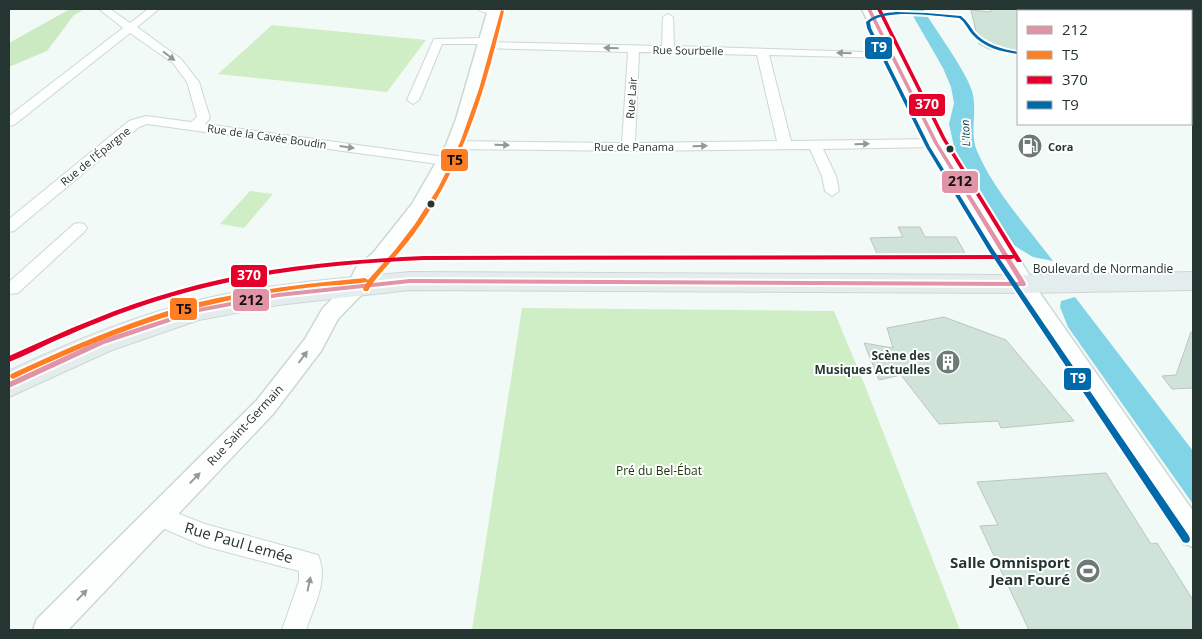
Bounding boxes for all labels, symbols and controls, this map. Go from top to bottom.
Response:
legend [1017,10,1192,125]
text: 212 [1062,19,1088,39]
line badge: T9 [864,36,893,60]
text: T9 [871,37,887,56]
street label: Rue Sourbelle [652,42,724,58]
one-way arrow [603,44,619,52]
text: T5 [1062,44,1079,64]
one-way arrow [835,49,851,57]
one-way arrow [162,50,175,61]
text: 370 [1062,69,1088,89]
street label: Rue Lair [622,76,640,119]
line badge: 370 [908,93,946,117]
text: 370 [915,94,939,113]
text: T9 [1062,94,1079,114]
water label: L'Iton [957,119,973,147]
street label: Rue de la Cavée Boudin [206,120,328,152]
street label: Rue de l'Épargne [57,123,133,189]
fuel station icon: Cora [1017,133,1043,159]
street label: Rue de Panama [594,139,674,154]
place label: Cora [1048,139,1073,154]
one-way arrow [855,140,871,148]
one-way arrow [495,141,511,149]
one-way arrow [692,142,708,150]
one-way arrow [340,144,356,152]
unlabelled marker [945,144,955,154]
line badge: T5 [440,148,469,172]
text: T5 [447,150,463,169]
line badge: 212 [941,170,979,194]
text: 212 [948,171,972,190]
unlabelled marker [426,199,436,209]
street label: Boulevard de Normandie [1033,260,1174,277]
line badge: 370 [230,264,268,288]
text: 370 [237,265,261,284]
line badge: 212 [232,288,270,312]
text: 212 [239,290,263,309]
line badge: T5 [169,297,198,321]
text: T5 [176,299,192,318]
place label: Scène des Musiques Actuelles [815,347,930,378]
building icon: Scène des Musiques Actuelles [935,349,961,375]
one-way arrow [298,351,309,364]
line badge: T9 [1063,367,1092,391]
text: T9 [1070,368,1086,387]
street label: Rue Saint-Germain [203,381,287,469]
park label: Pré du Bel-Ébat [616,462,702,479]
one-way arrow [189,473,201,485]
street label: Rue Paul Lemée [182,517,296,567]
place label: Salle Omnisport Jean Fouré [950,552,1070,589]
sports icon: Salle Omnisport Jean Fouré [1075,558,1101,584]
one-way arrow [305,577,313,592]
one-way arrow [76,589,88,601]

